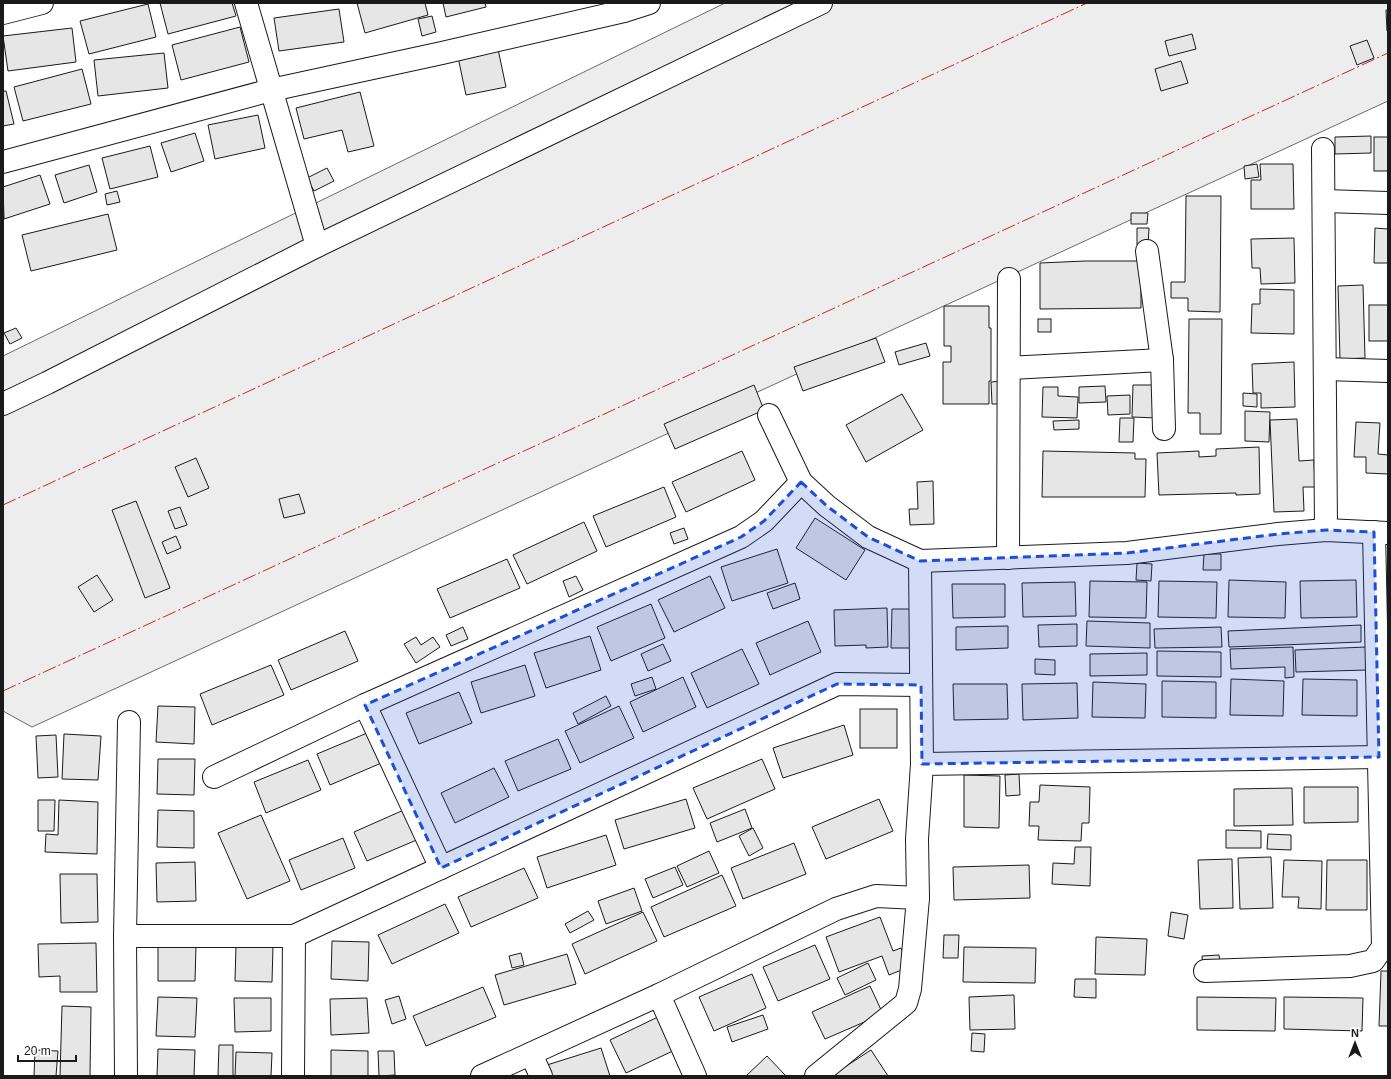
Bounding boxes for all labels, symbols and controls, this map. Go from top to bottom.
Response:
north arrow [1335,1023,1375,1063]
text: N [1351,1027,1359,1039]
scale bar [18,1037,76,1063]
text: 20 m [24,1044,51,1058]

